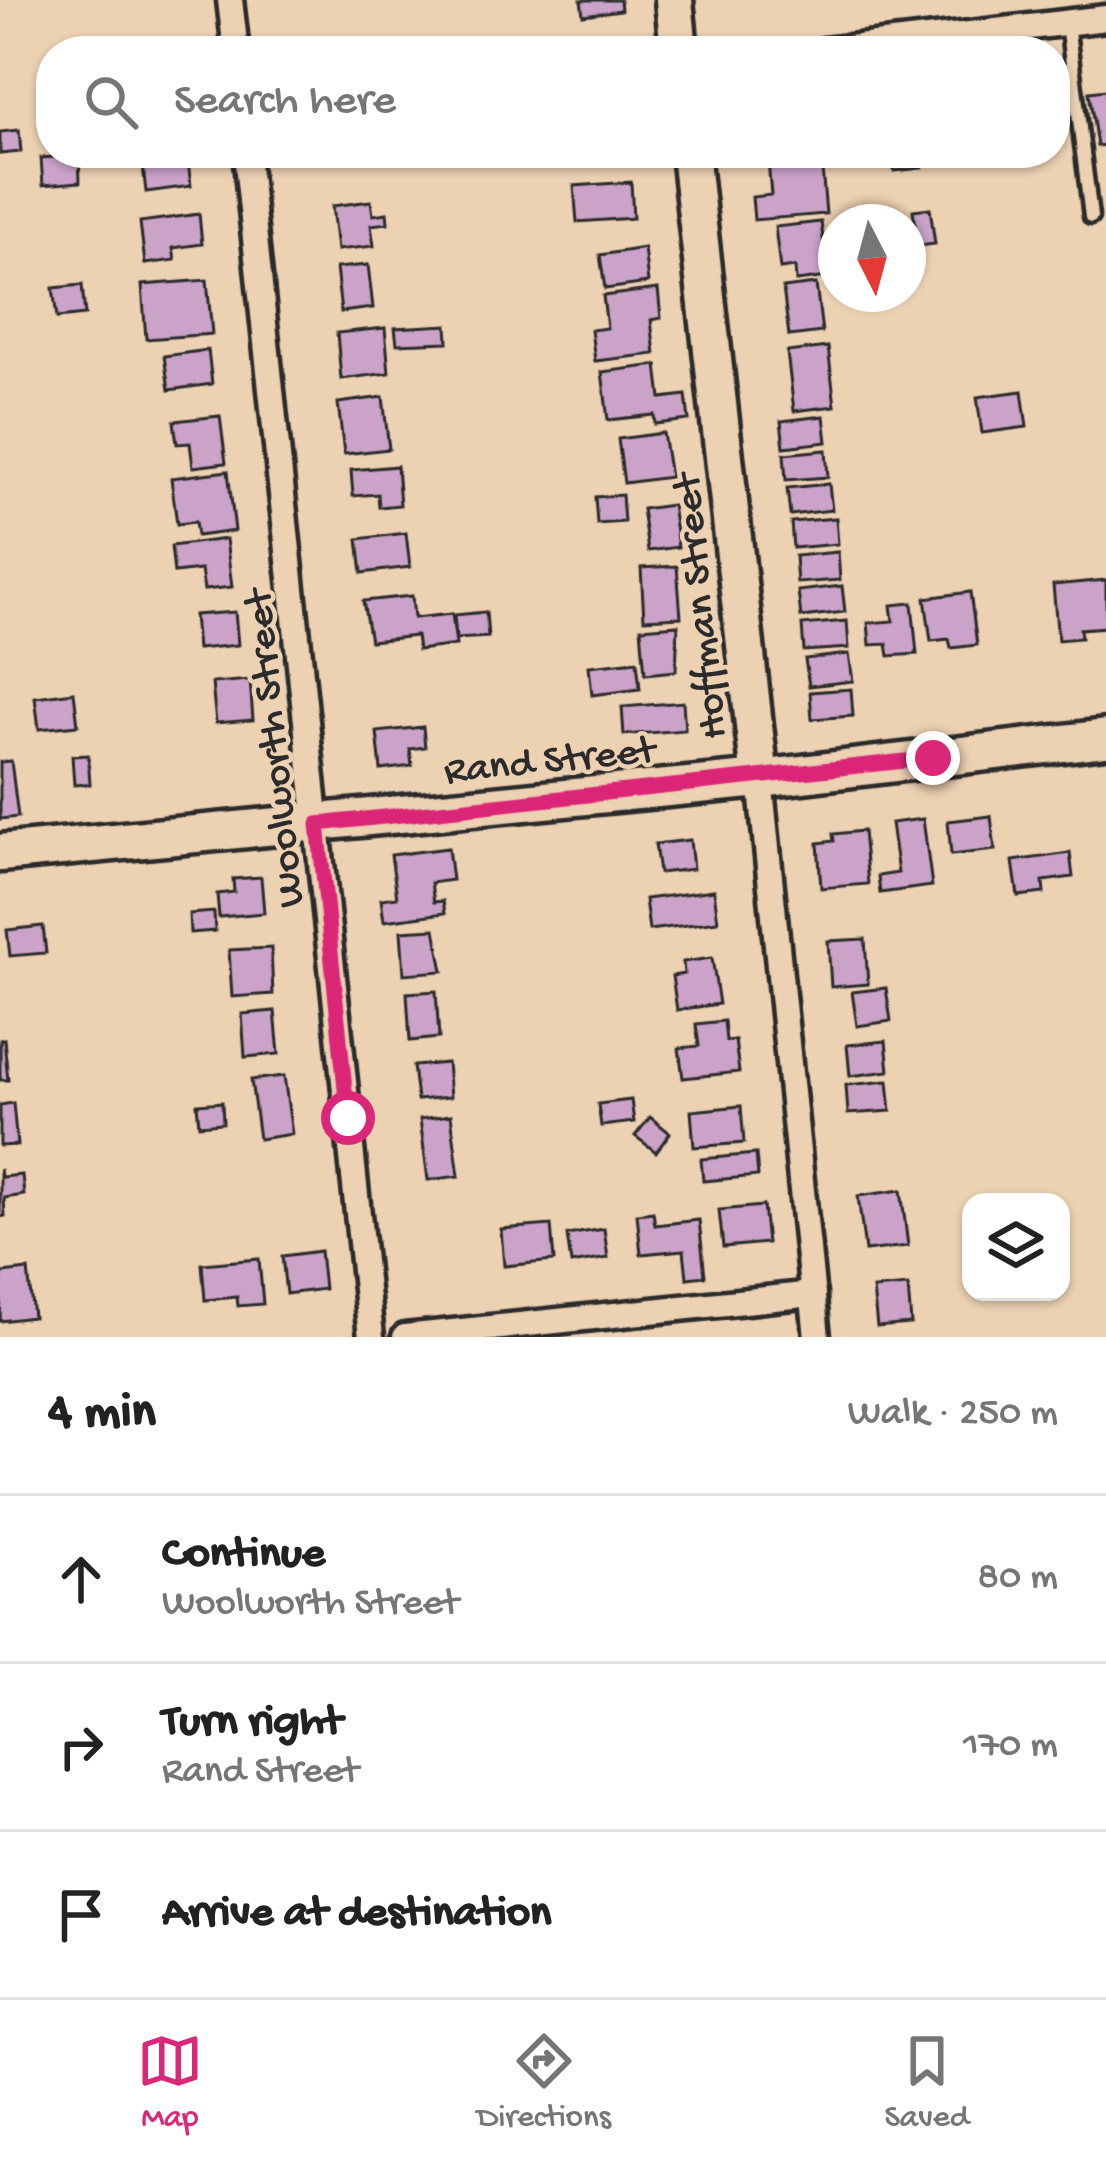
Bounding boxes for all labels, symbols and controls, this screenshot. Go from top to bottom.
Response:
search box [36,36,1070,168]
icon: search [78,69,144,135]
text: Search here [174,76,396,129]
north arrow [818,204,926,312]
street label: Hoffman Street [665,467,742,741]
street label: Woolworth Street [236,583,319,910]
street label: Rand Street [442,728,662,799]
route end [906,731,960,785]
route start [321,1091,375,1145]
map controls [962,1193,1070,1301]
button: layers [962,1193,1070,1301]
text: 4 min [48,1385,156,1445]
text: Walk · 250 m [848,1392,1058,1438]
text: Continue [162,1529,325,1582]
icon: ahead [48,1546,114,1612]
text: 80 m [978,1556,1058,1602]
text: Woolworth Street [162,1582,459,1628]
text: Turn right [162,1697,342,1750]
icon: right [48,1714,114,1780]
text: 170 m [963,1724,1058,1770]
text: Rand Street [162,1750,359,1796]
icon: arrive [48,1882,114,1948]
text: Arrive at destination [162,1888,551,1941]
tab: Map [137,2028,203,2138]
tab: Directions [477,2028,611,2138]
tab: Saved [885,2028,969,2138]

